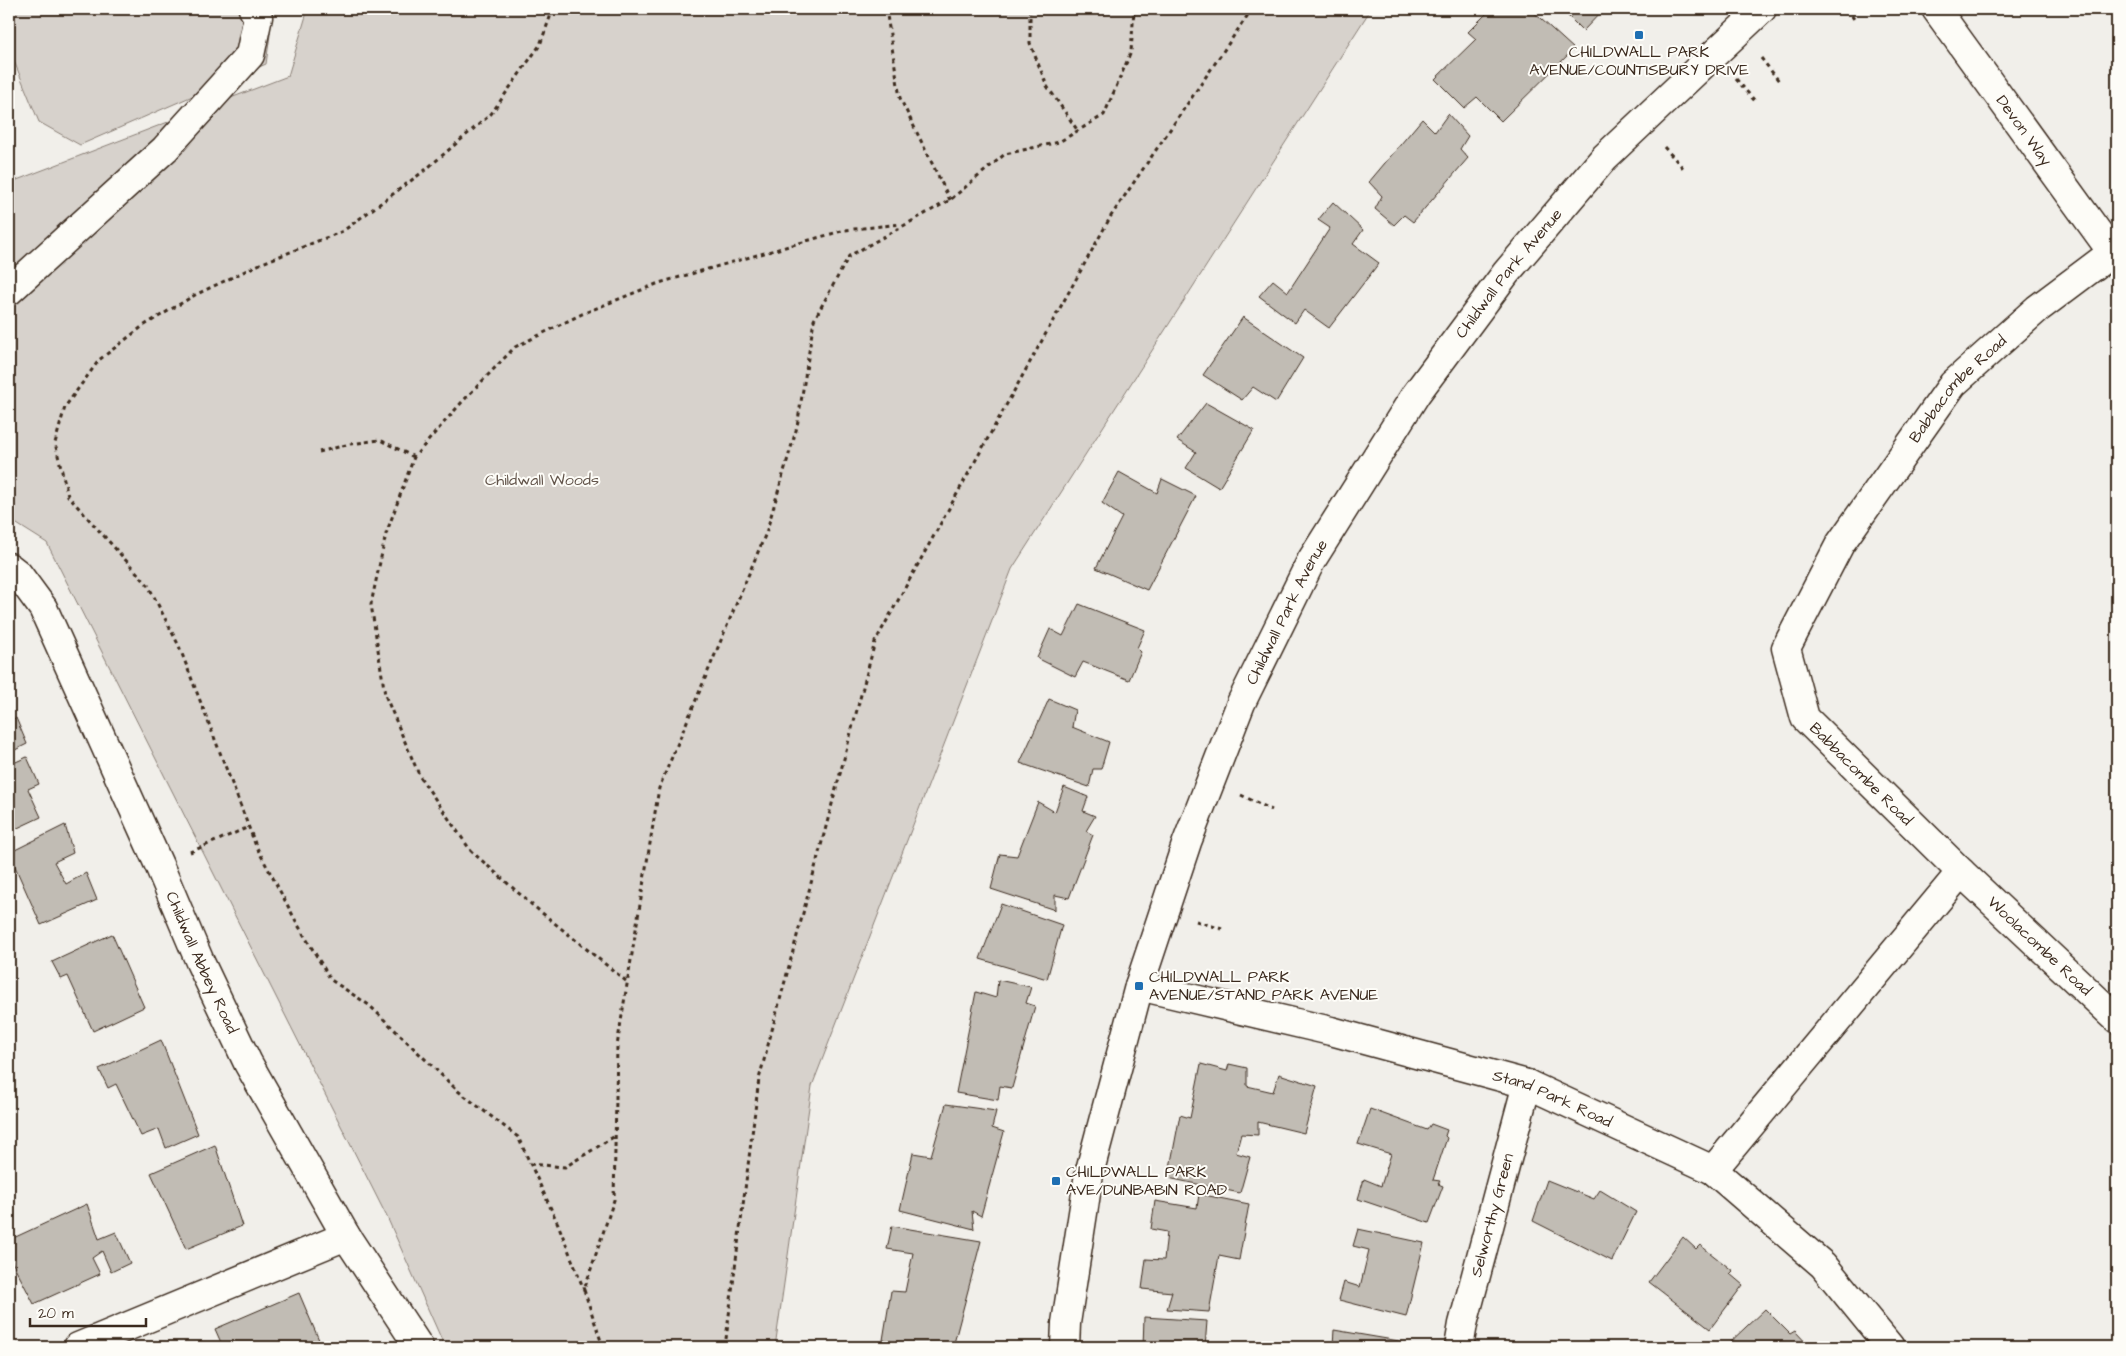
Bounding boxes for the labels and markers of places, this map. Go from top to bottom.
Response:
marker: CHILDWALL PARK AVENUE/COUNTISBURY DRIVE [1633,29,1645,41]
place label: CHILDWALL PARK AVENUE/COUNTISBURY DRIVE [1529,41,1749,81]
place label: CHILDWALL PARK AVENUE/STAND PARK AVENUE [1149,966,1379,1006]
marker: CHILDWALL PARK AVENUE/STAND PARK AVENUE [1133,980,1145,992]
place label: CHILDWALL PARK AVE/DUNBABIN ROAD [1066,1161,1227,1201]
marker: CHILDWALL PARK AVE/DUNBABIN ROAD [1050,1175,1062,1187]

